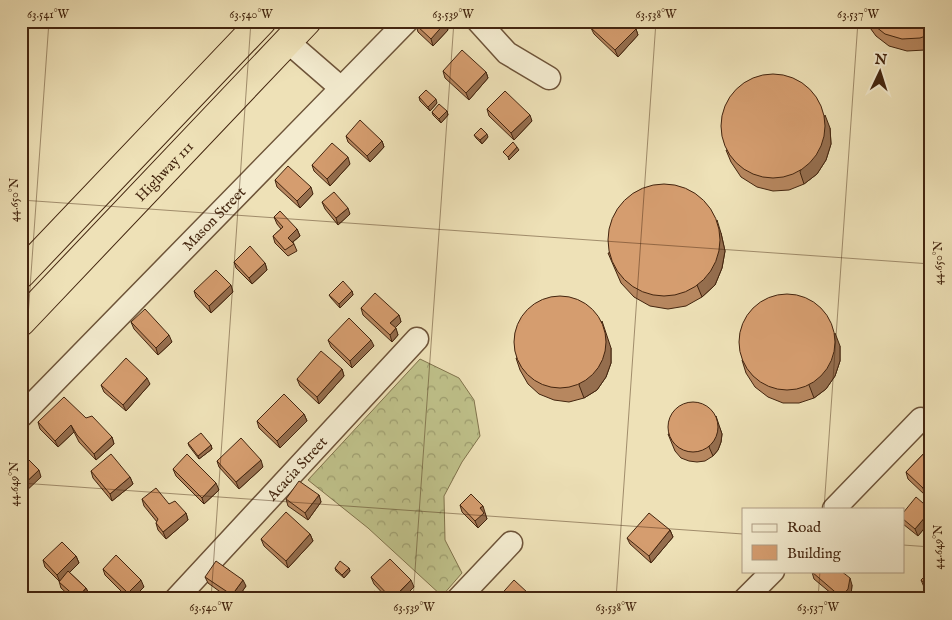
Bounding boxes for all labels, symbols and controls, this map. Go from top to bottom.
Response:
text: 63.541°W [27,7,70,22]
text: 63.540°W [229,7,273,22]
text: 63.539°W [432,7,474,22]
text: 63.538°W [636,7,677,22]
text: 63.537°W [837,7,879,22]
north arrow [854,48,904,98]
text: N [873,51,888,69]
street label: Highway 111 [131,137,197,205]
text: 44.650°N [7,177,22,222]
street label: Mason Street [178,182,250,255]
text: 44.650°N [931,240,946,285]
street label: Acacia Street [262,432,331,505]
text: 44.649°N [7,461,22,506]
legend [742,508,904,572]
text: Road [787,518,822,537]
text: 44.649°N [931,524,946,569]
text: Building [787,544,842,563]
text: 63.540°W [189,600,233,615]
text: 63.539°W [393,600,435,615]
text: 63.538°W [596,600,637,615]
text: 63.537°W [797,600,839,615]

